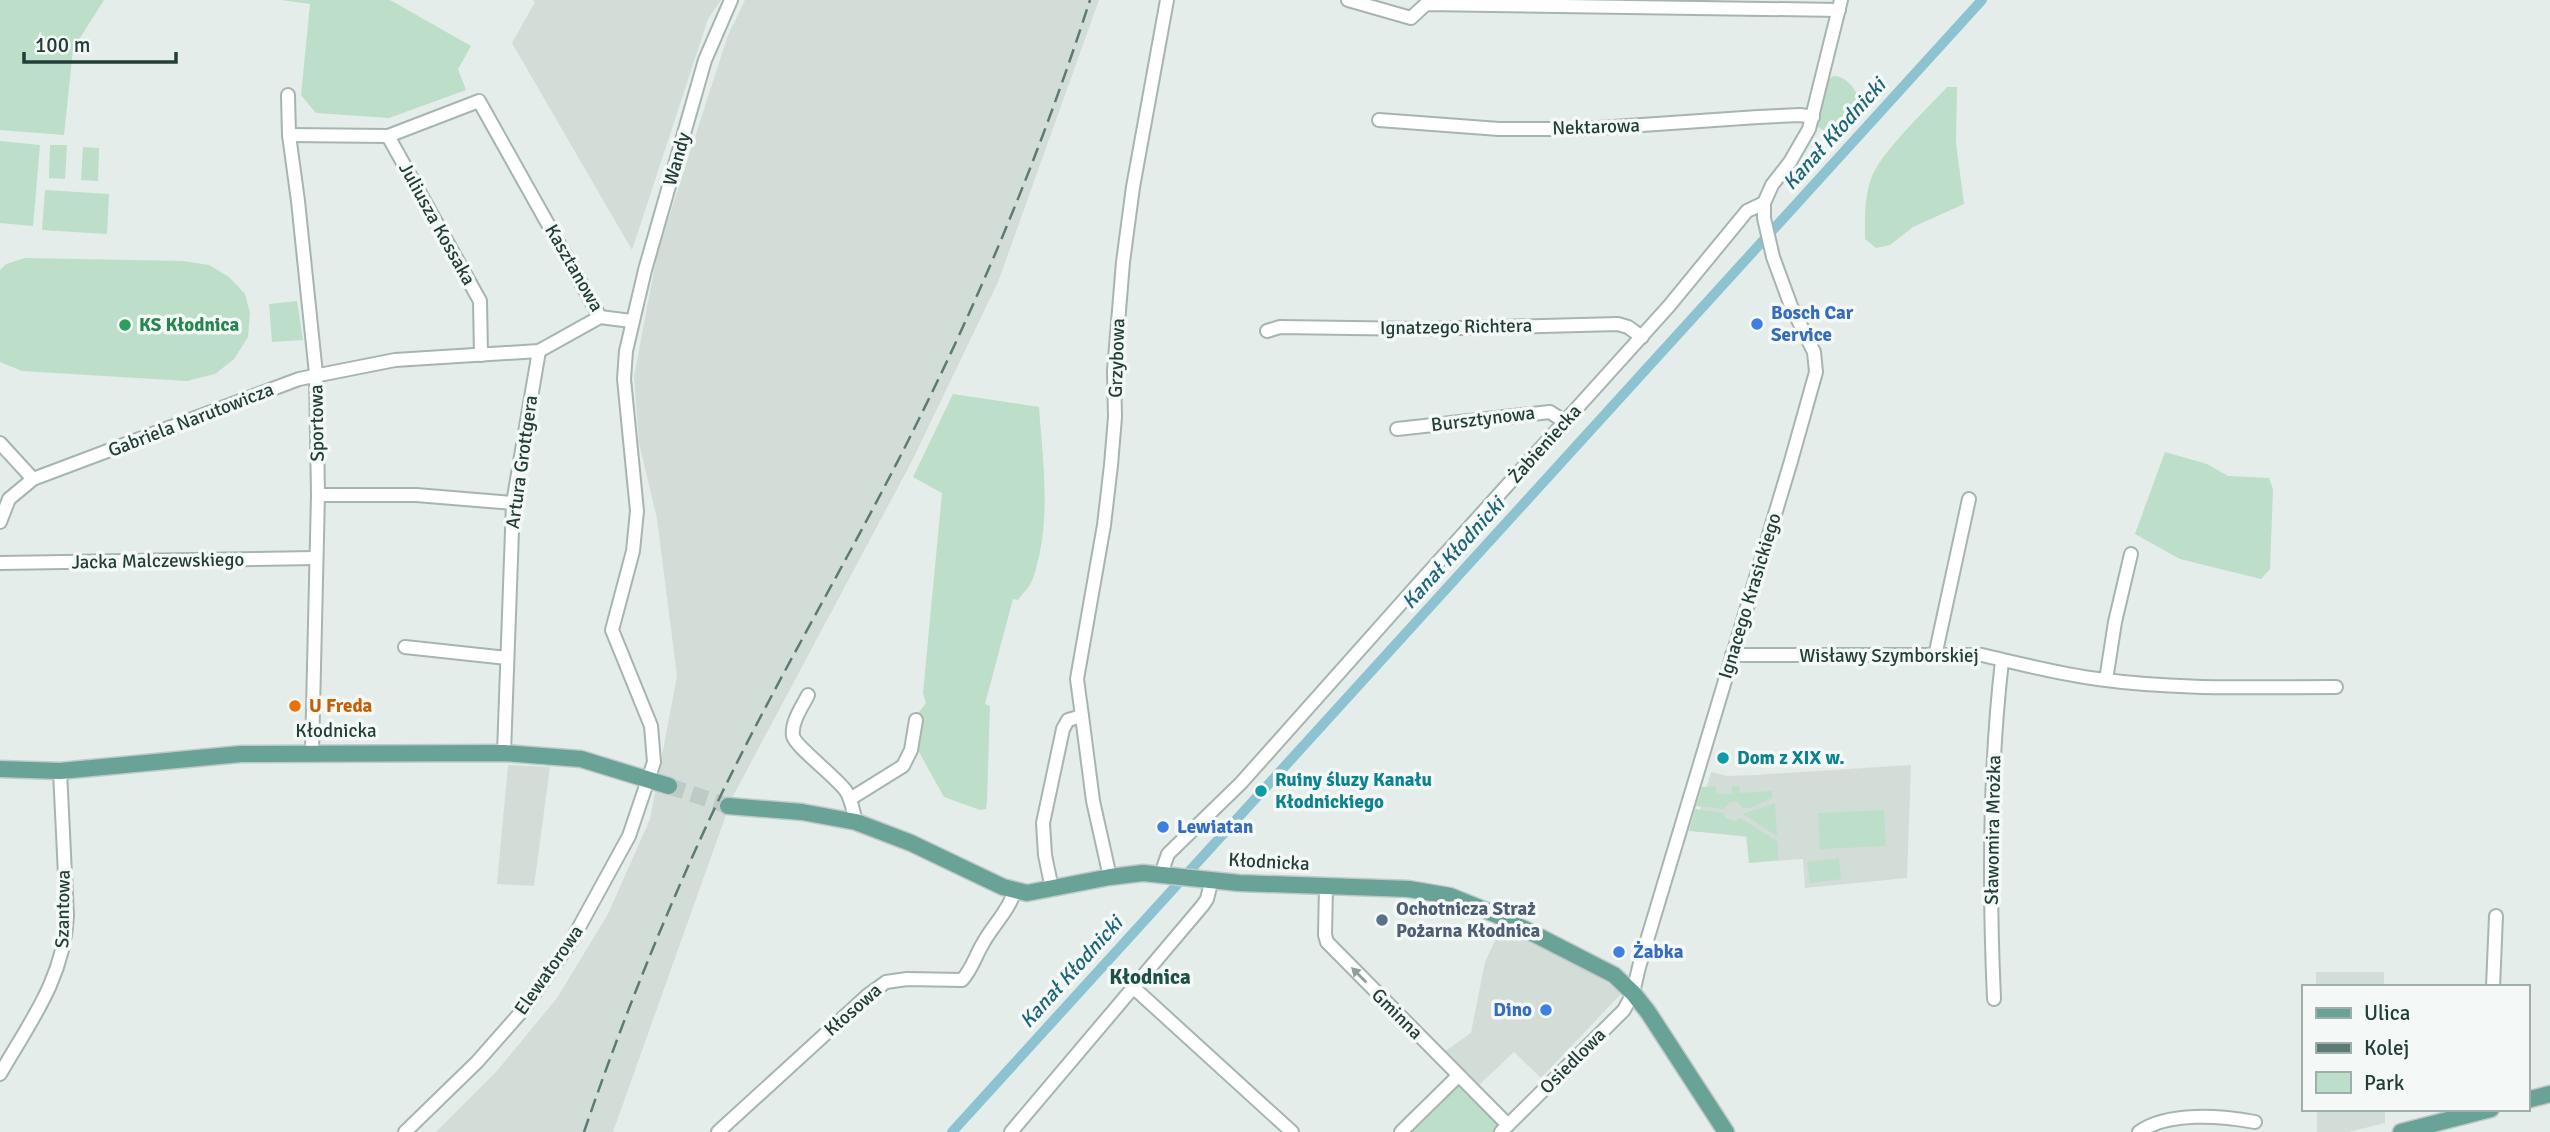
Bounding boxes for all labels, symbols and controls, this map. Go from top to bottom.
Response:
scale bar [24,21,177,65]
text: 100 m [35,32,90,58]
water label: Kanał Kłodnicki [1777,71,1893,195]
street label: Nektarowa [1552,113,1640,141]
street label: Wandy [658,129,696,188]
street label: Juliusza Kossaka [393,158,481,290]
street label: Kasztanowa [539,220,609,316]
place label: Bosch Car Service [1771,301,1854,347]
place label: KS Kłodnica [139,313,240,337]
street label: Ignatzego Richtera [1380,314,1532,340]
marker: Bosch Car Service [1749,316,1765,332]
marker: KS Kłodnica [117,317,133,333]
street label: Grzybowa [1104,318,1130,398]
street label: Gabriela Narutowicza [105,377,277,463]
street label: Sportowa [304,384,330,462]
street label: Artura Grottgera [501,394,543,530]
street label: Żabieniecka [1503,400,1587,488]
street label: Bursztynowa [1430,401,1536,437]
water label: Kanał Kłodnicki [1396,490,1512,614]
street label: Ignacego Krasickiego [1713,510,1787,682]
street label: Jacka Malczewskiego [71,547,245,575]
street label: Wisławy Szymborskiej [1799,644,1979,668]
place label: U Freda [309,694,373,718]
marker: U Freda [287,698,303,714]
street label: Kłodnicka [295,719,377,743]
place label: Dom z XIX w. [1737,746,1845,770]
marker: Dom z XIX w. [1715,750,1731,766]
street label: Sławomira Mrożka [1980,755,2006,905]
place label: Ruiny śluzy Kanału Kłodnickiego [1275,768,1432,814]
marker: Ruiny śluzy Kanału Kłodnickiego [1253,783,1269,799]
place label: Lewiatan [1177,815,1253,839]
marker: Lewiatan [1155,819,1171,835]
street label: Kłodnicka [1228,848,1310,876]
street label: Szantowa [50,870,76,948]
place label: Ochotnicza Straż Pożarna Kłodnica [1396,897,1541,943]
water label: Kanał Kłodnicki [1014,909,1130,1033]
marker: Ochotnicza Straż Pożarna Kłodnica [1374,912,1390,928]
street label: Elewatorowa [509,920,589,1020]
place label: Żabka [1633,940,1684,964]
marker: Żabka [1611,944,1627,960]
district label: Kłodnica [1109,964,1191,990]
one-way arrow [1351,967,1367,984]
street label: Kłosowa [819,978,887,1042]
street label: Gminna [1366,983,1428,1045]
legend [2302,985,2529,1111]
place label: Dino [1493,998,1532,1022]
text: Ulica [2364,1000,2410,1026]
marker: Dino [1538,1002,1554,1018]
street label: Osiedlowa [1535,1023,1611,1099]
text: Kolej [2364,1035,2409,1061]
text: Park [2364,1070,2405,1096]

